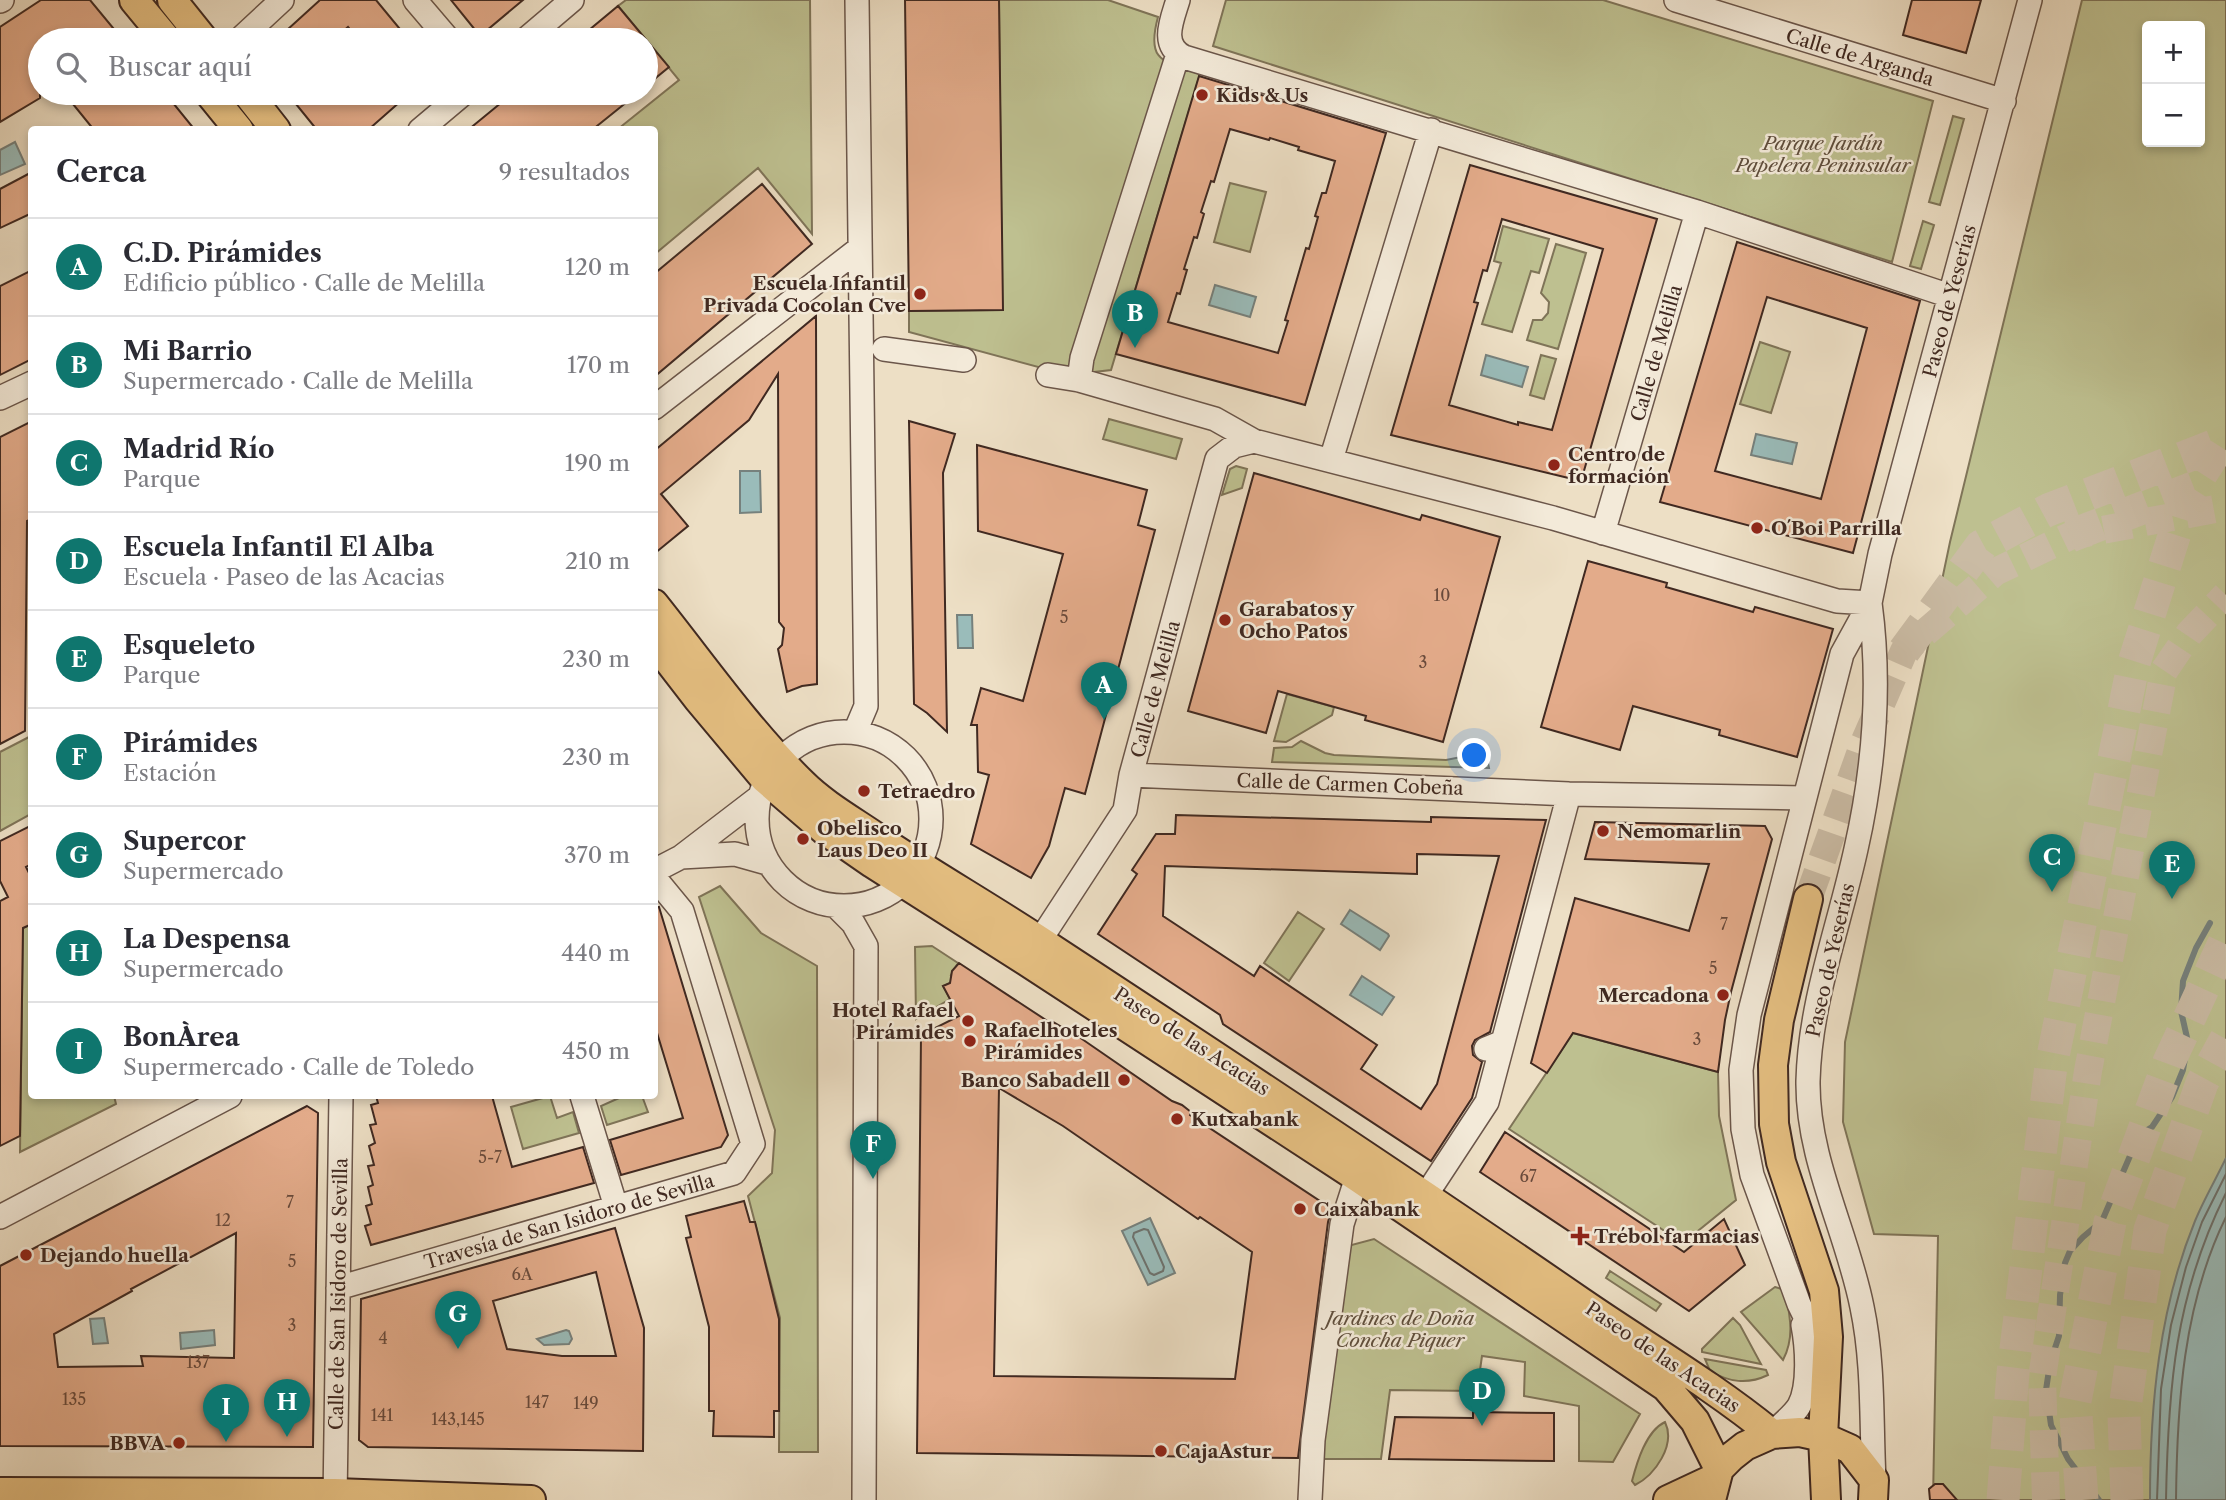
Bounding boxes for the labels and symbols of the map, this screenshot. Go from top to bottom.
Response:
street label: Calle de Arganda [1783,24,1937,91]
place label: Kids & Us [1216,84,1308,107]
marker: Kids & Us [1194,87,1210,103]
park label: Parque Jardín Papelera Peninsular [1733,132,1912,177]
street label: Paseo de Yeserías [1918,222,1981,380]
place label: Escuela Infantil Privada Cocolan Cve [703,272,906,317]
street label: Calle de Melilla [1626,282,1687,424]
marker: Escuela Infantil Privada Cocolan Cve [912,286,928,302]
pin: B [1112,290,1158,348]
place label: Centro de formación [1568,443,1669,488]
marker: Centro de formación [1546,457,1562,473]
place label: O´Boi Parrilla [1771,517,1903,540]
marker: O´Boi Parrilla [1749,520,1765,536]
house number: 10 [1434,585,1450,605]
place label: Garabatos y Ocho Patos [1239,598,1355,643]
house number: 5 [1060,607,1068,627]
marker: Garabatos y Ocho Patos [1217,612,1233,628]
street label: Calle de Melilla [1126,618,1185,760]
house number: 3 [1419,652,1427,672]
pin: A [1081,662,1127,720]
your location [1457,738,1491,772]
street label: Calle de Carmen Cobeña [1236,769,1464,800]
place label: Tetraedro [878,780,975,803]
marker: Tetraedro [856,783,872,799]
place label: Obelisco Laus Deo II [817,817,928,862]
place label: Nemomarlin [1617,820,1741,843]
marker: Nemomarlin [1595,823,1611,839]
marker: Obelisco Laus Deo II [795,831,811,847]
pin: C [2029,834,2075,892]
pin: E [2149,841,2195,899]
street label: Paseo de Yeserías [1802,881,1859,1039]
house number: 7 [1720,914,1728,934]
house number: 5 [1709,958,1717,978]
street label: Paseo de las Acacias [1109,982,1274,1100]
place label: Mercadona [1599,984,1710,1007]
marker: Mercadona [1715,987,1731,1003]
place label: Hotel Rafael Pirámides [832,999,954,1044]
marker: Hotel Rafael Pirámides [960,1013,976,1029]
place label: Rafaelhoteles Pirámides [984,1019,1118,1064]
house number: 3 [1693,1029,1701,1049]
marker: Rafaelhoteles Pirámides [962,1033,978,1049]
place label: Banco Sabadell [961,1069,1110,1092]
marker: Banco Sabadell [1116,1072,1132,1088]
place label: Kutxabank [1191,1108,1299,1131]
marker: Kutxabank [1169,1111,1185,1127]
pin: F [850,1121,896,1179]
house number: 5-7 [478,1147,502,1167]
street label: Calle de San Isidoro de Sevilla [325,1158,352,1430]
house number: 67 [1519,1166,1537,1186]
street label: Travesía de San Isidoro de Sevilla [422,1169,717,1274]
house number: 7 [286,1192,294,1212]
place label: Caixabank [1314,1198,1420,1221]
marker: Caixabank [1292,1201,1308,1217]
house number: 12 [215,1210,231,1230]
place label: Trébol farmacias [1594,1225,1759,1248]
marker: Trébol farmacias [1572,1228,1588,1244]
place label: Dejando huella [40,1244,190,1267]
marker: Dejando huella [18,1247,34,1263]
house number: 5 [288,1251,296,1271]
house number: 6A [511,1264,534,1284]
pin: G [435,1291,481,1349]
street label: Paseo de las Acacias [1581,1297,1744,1418]
park label: Jardines de Doña Concha Piquer [1321,1307,1475,1352]
house number: 3 [288,1315,296,1335]
house number: 4 [378,1328,388,1348]
house number: 137 [186,1352,210,1372]
pin: D [1459,1368,1505,1426]
pin: H [264,1379,310,1437]
pin: I [203,1384,249,1442]
house number: 135 [62,1389,86,1409]
house number: 147 [525,1392,549,1412]
house number: 149 [573,1393,599,1413]
house number: 141 [371,1405,394,1425]
house number: 143,145 [431,1409,485,1429]
place label: BBVA [109,1432,166,1455]
marker: BBVA [171,1435,187,1451]
place label: CajaAstur [1175,1440,1272,1463]
marker: CajaAstur [1153,1443,1169,1459]

